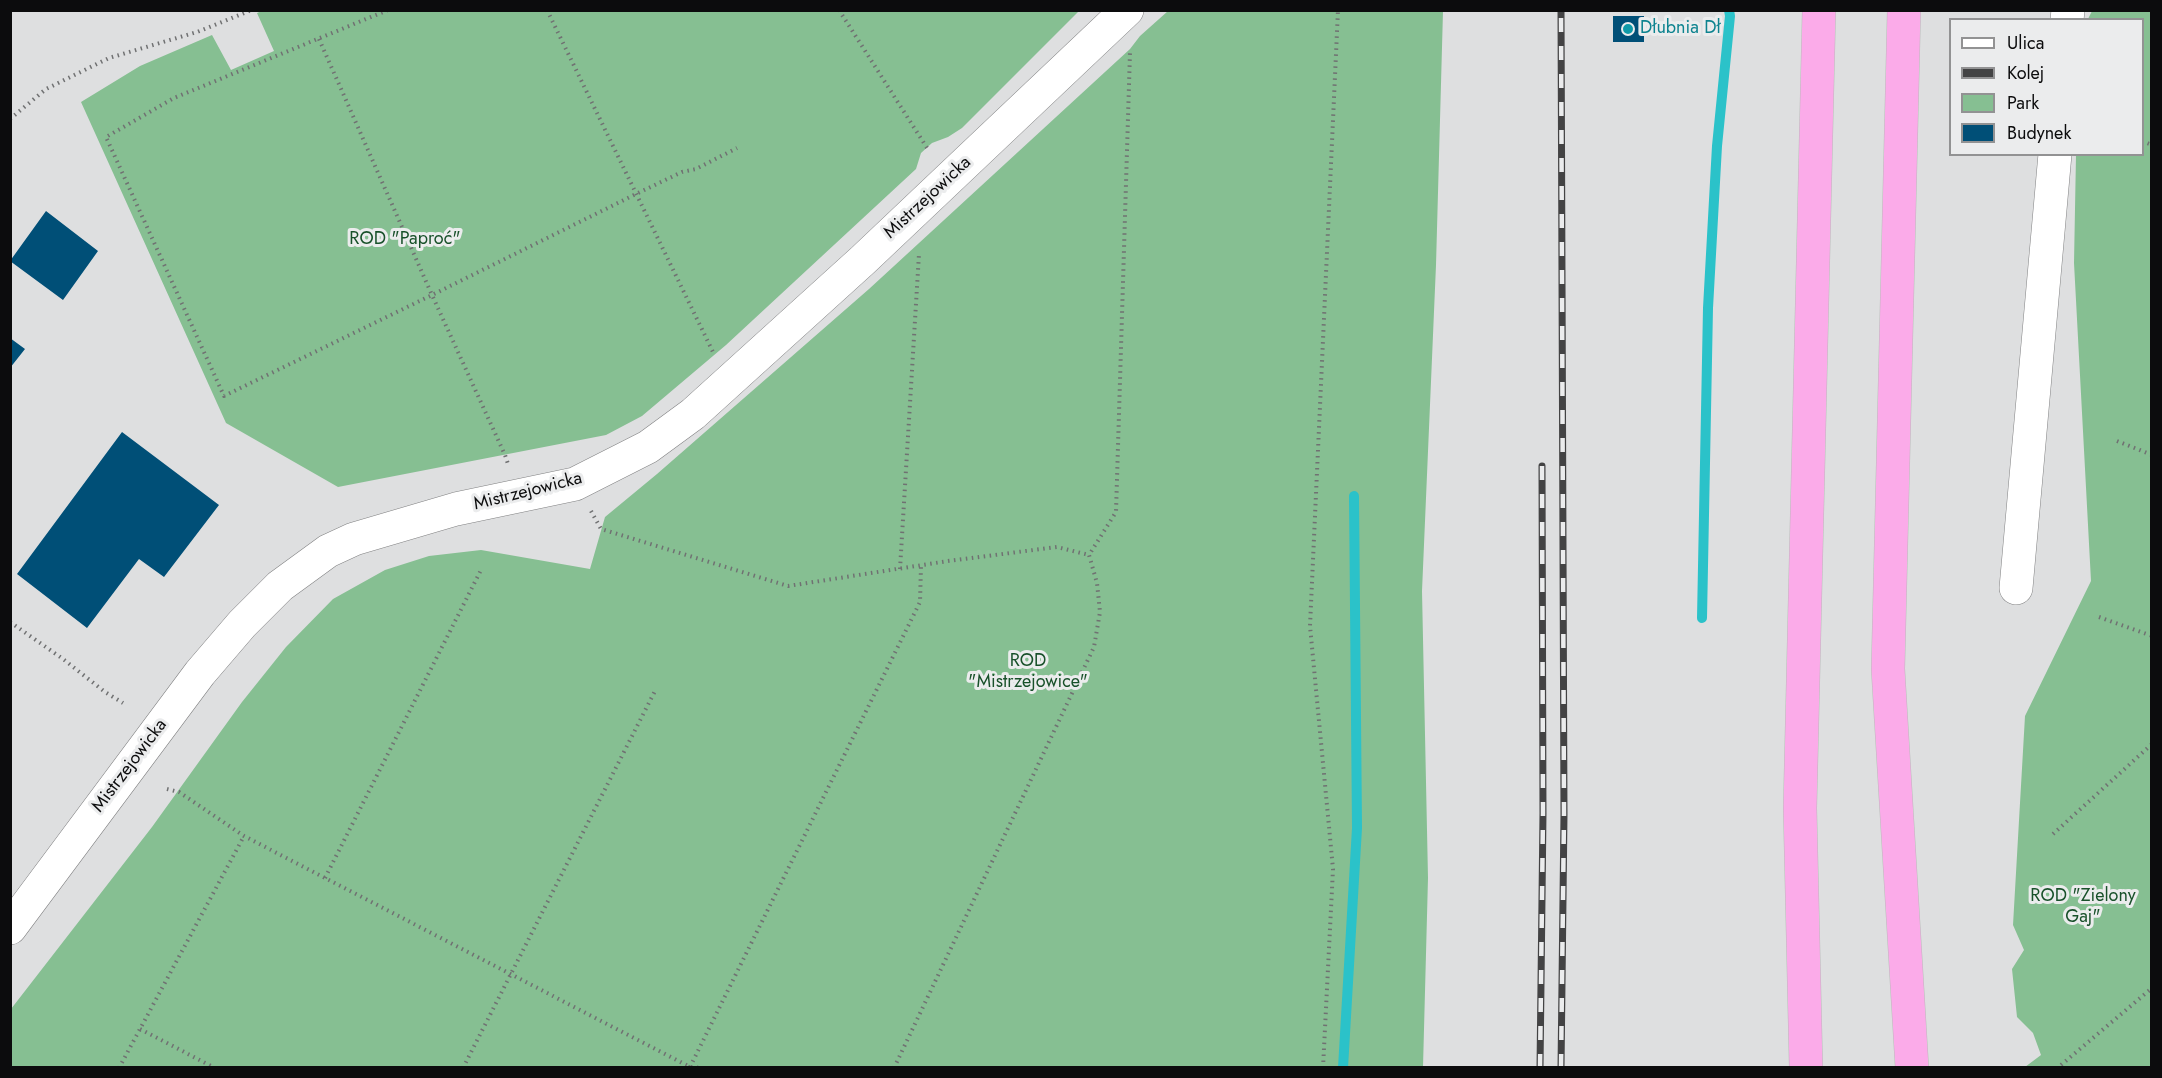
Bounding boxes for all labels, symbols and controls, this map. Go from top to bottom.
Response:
place label: Dłubnia Dł [1640,18,1721,40]
legend [1949,18,2144,156]
marker: Dłubnia Dł [1621,22,1635,36]
text: Ulica [2007,30,2044,56]
text: Kolej [2007,60,2044,86]
text: Park [2007,90,2039,116]
text: Budynek [2007,120,2071,146]
street label: Mistrzejowicka [880,152,976,244]
park label: ROD "Paproć" [349,229,461,251]
street label: Mistrzejowicka [472,468,584,516]
park label: ROD "Mistrzejowice" [968,651,1088,694]
street label: Mistrzejowicka [88,715,172,817]
park label: ROD "Zielony Gaj" [2030,886,2136,928]

